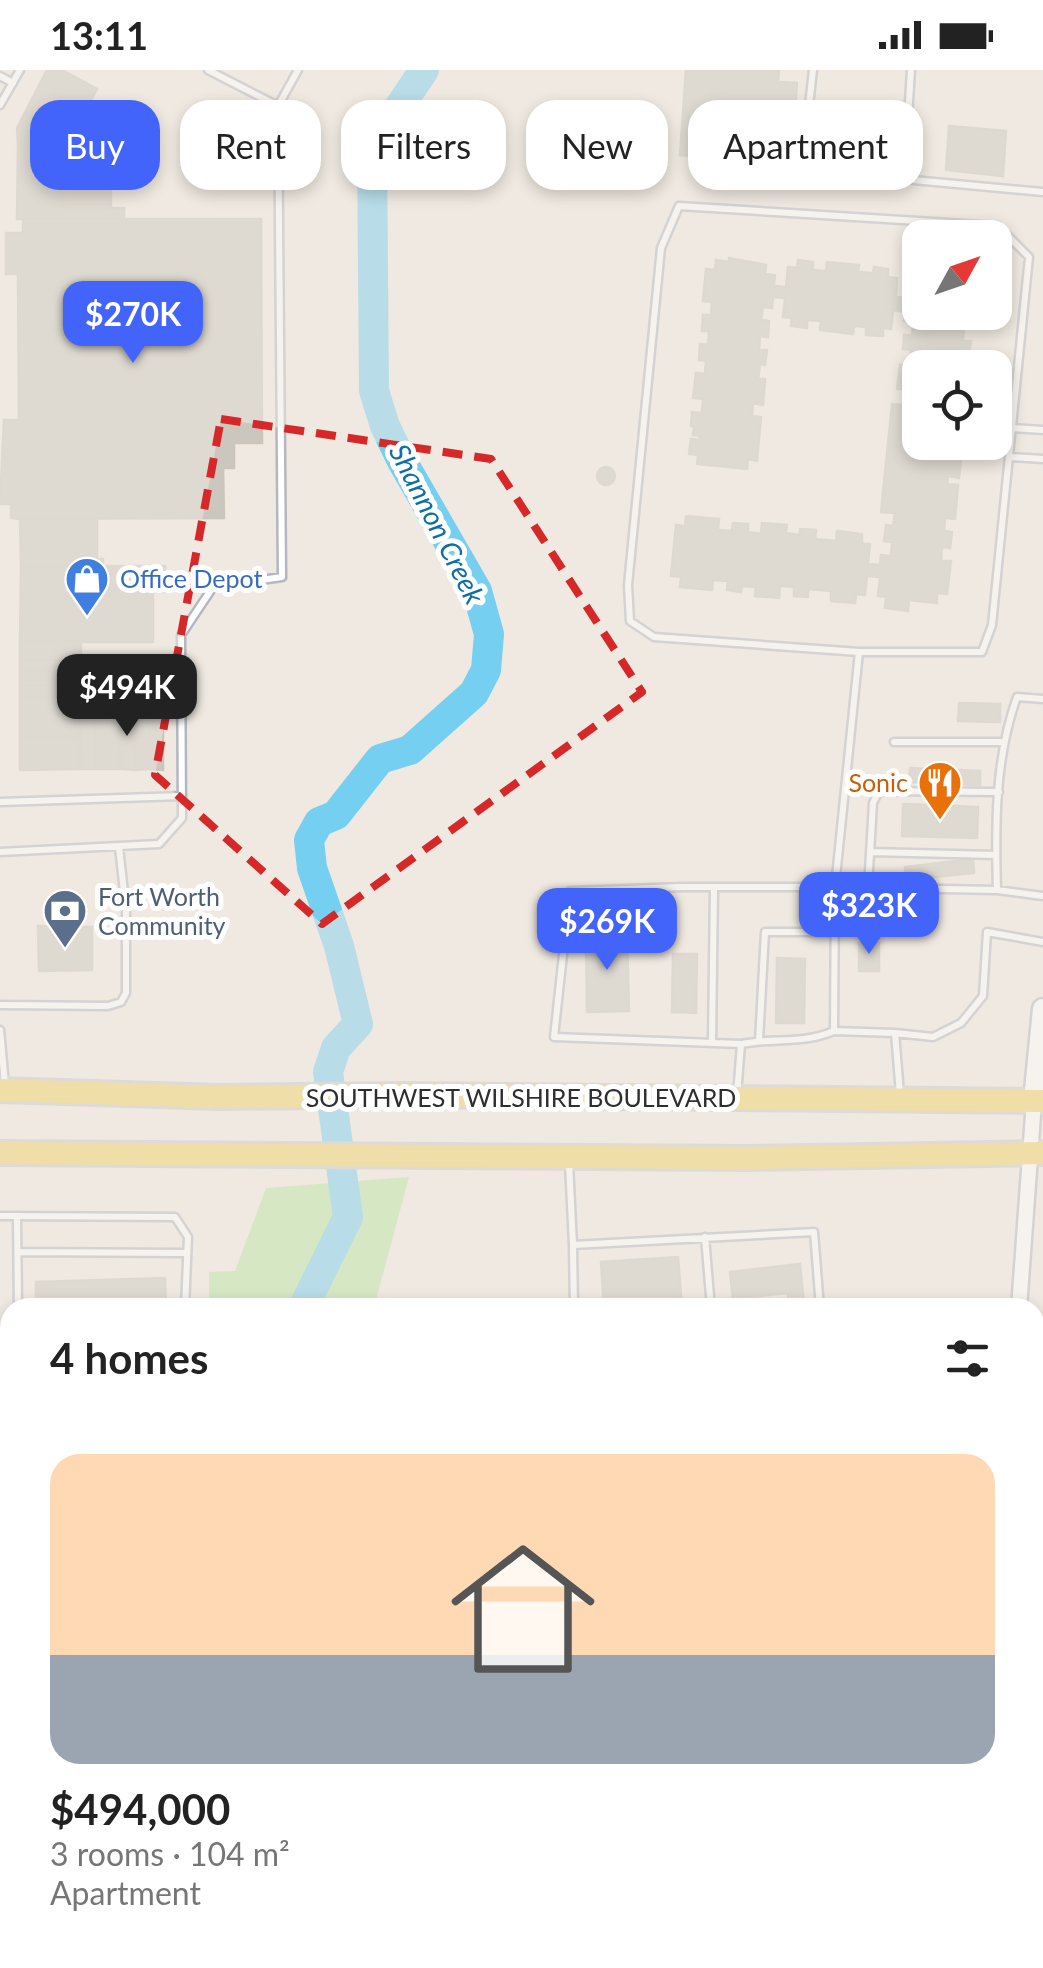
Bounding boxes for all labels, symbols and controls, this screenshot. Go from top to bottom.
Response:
text: 13:11 [50,12,148,58]
chip: Buy [30,100,160,190]
chip: Rent [180,100,321,190]
chip: Filters [341,100,506,190]
chip: New [526,100,668,190]
chip: Apartment [688,100,923,190]
north arrow [902,220,1012,330]
map controls [902,220,1012,460]
pin: $270K [63,281,203,366]
text: $270K [85,294,181,333]
button: locate [902,350,1012,460]
water label: Shannon Creek [383,438,493,610]
shop icon: Office Depot [64,556,110,617]
place label: Office Depot [120,563,262,593]
pin: $494K [57,654,197,739]
text: $494K [79,667,175,706]
restaurant icon: Sonic [917,760,963,821]
place label: Sonic [848,767,908,797]
pin: $323K [799,872,939,957]
place label: Fort Worth Community [98,881,226,940]
text: $323K [821,885,917,924]
bank icon: Fort Worth Community [42,888,88,949]
pin: $269K [537,888,677,973]
text: $269K [559,901,655,940]
street label: SOUTHWEST WILSHIRE BOULEVARD [306,1082,736,1112]
icon: filters [940,1331,995,1386]
text: 4 homes [50,1333,208,1383]
icon: home [433,1519,613,1699]
text: $494,000 [50,1784,230,1834]
text: 3 rooms · 104 m² [50,1834,290,1873]
text: Apartment [50,1873,201,1912]

